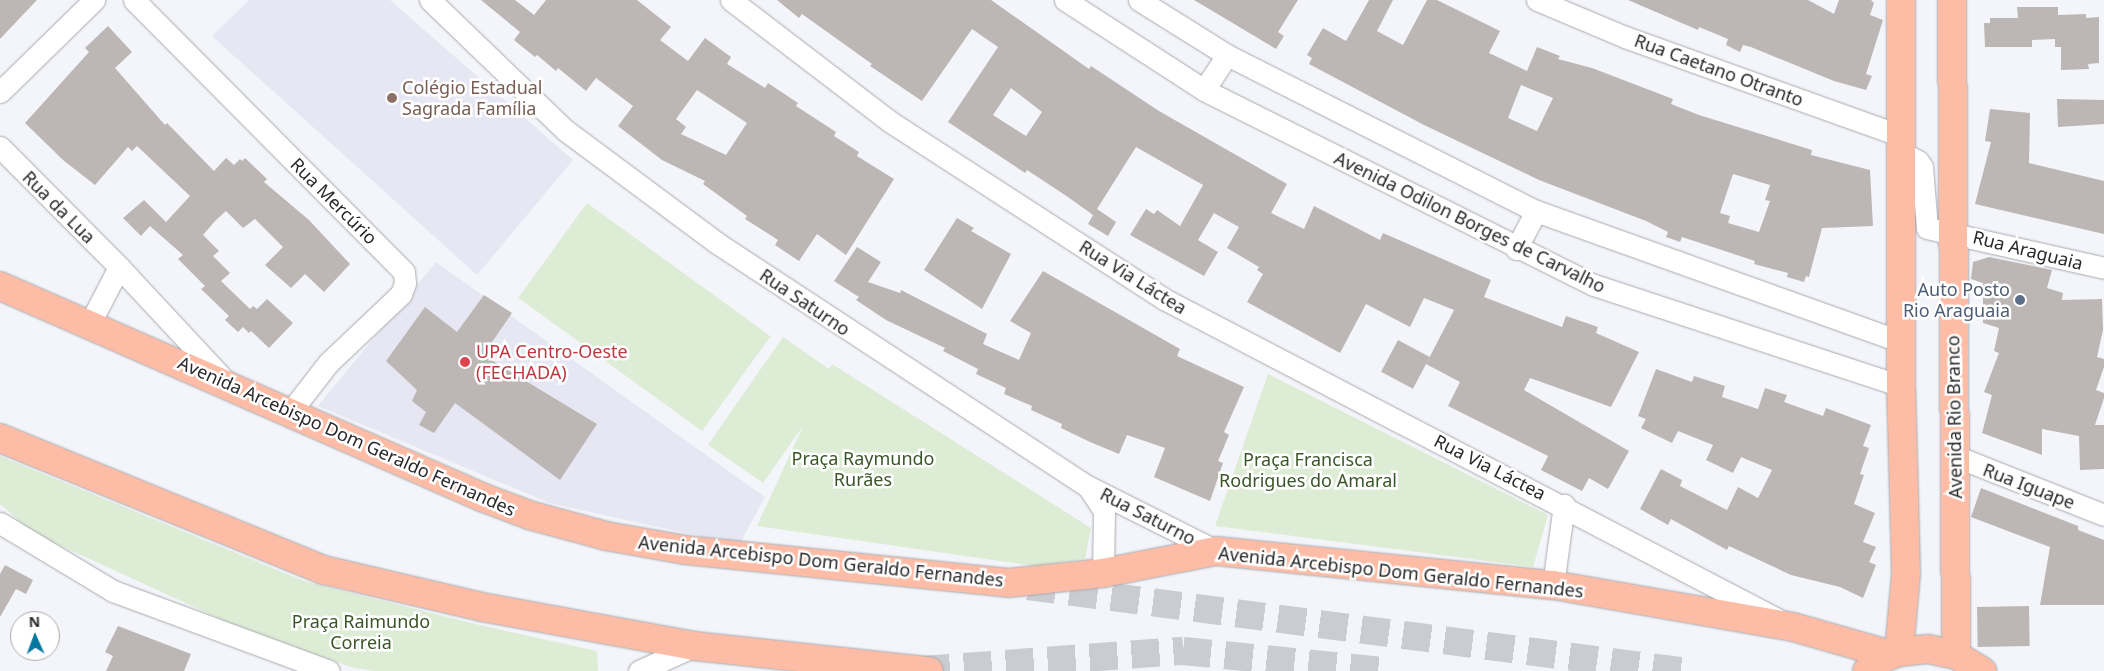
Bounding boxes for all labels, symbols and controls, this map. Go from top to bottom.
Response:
street label: Rua Caetano Otranto [1632,29,1806,111]
place label: Colégio Estadual Sagrada Família [402,77,543,120]
marker: Colégio Estadual Sagrada Família [386,92,398,104]
street label: Avenida Odilon Borges de Carvalho [1331,147,1609,297]
street label: Rua Mercúrio [286,153,382,249]
street label: Rua da Lua [18,166,100,248]
street label: Rua Araguaia [1971,226,2085,274]
street label: Rua Via Láctea [1075,235,1191,319]
street label: Rua Saturno [756,264,854,340]
place label: Auto Posto Rio Araguaia [1903,279,2010,322]
marker: Auto Posto Rio Araguaia [2014,294,2026,306]
street label: Avenida Rio Branco [1942,335,1966,499]
place label: UPA Centro-Oeste (FECHADA) [476,341,628,384]
street label: Avenida Arcebispo Dom Geraldo Fernandes [175,351,519,521]
marker: UPA Centro-Oeste (FECHADA) [458,355,472,369]
street label: Rua Via Láctea [1431,430,1549,504]
park label: Praça Raymundo Rurães [792,448,934,490]
park label: Praça Francisca Rodrigues do Amaral [1219,449,1397,492]
street label: Rua Iguape [1980,459,2078,513]
street label: Rua Saturno [1097,483,1199,549]
street label: Avenida Arcebispo Dom Geraldo Fernandes [637,531,1005,591]
street label: Avenida Arcebispo Dom Geraldo Fernandes [1217,542,1585,602]
north arrow [10,611,60,661]
park label: Praça Raimundo Correia [292,611,430,654]
text: N [28,612,41,631]

